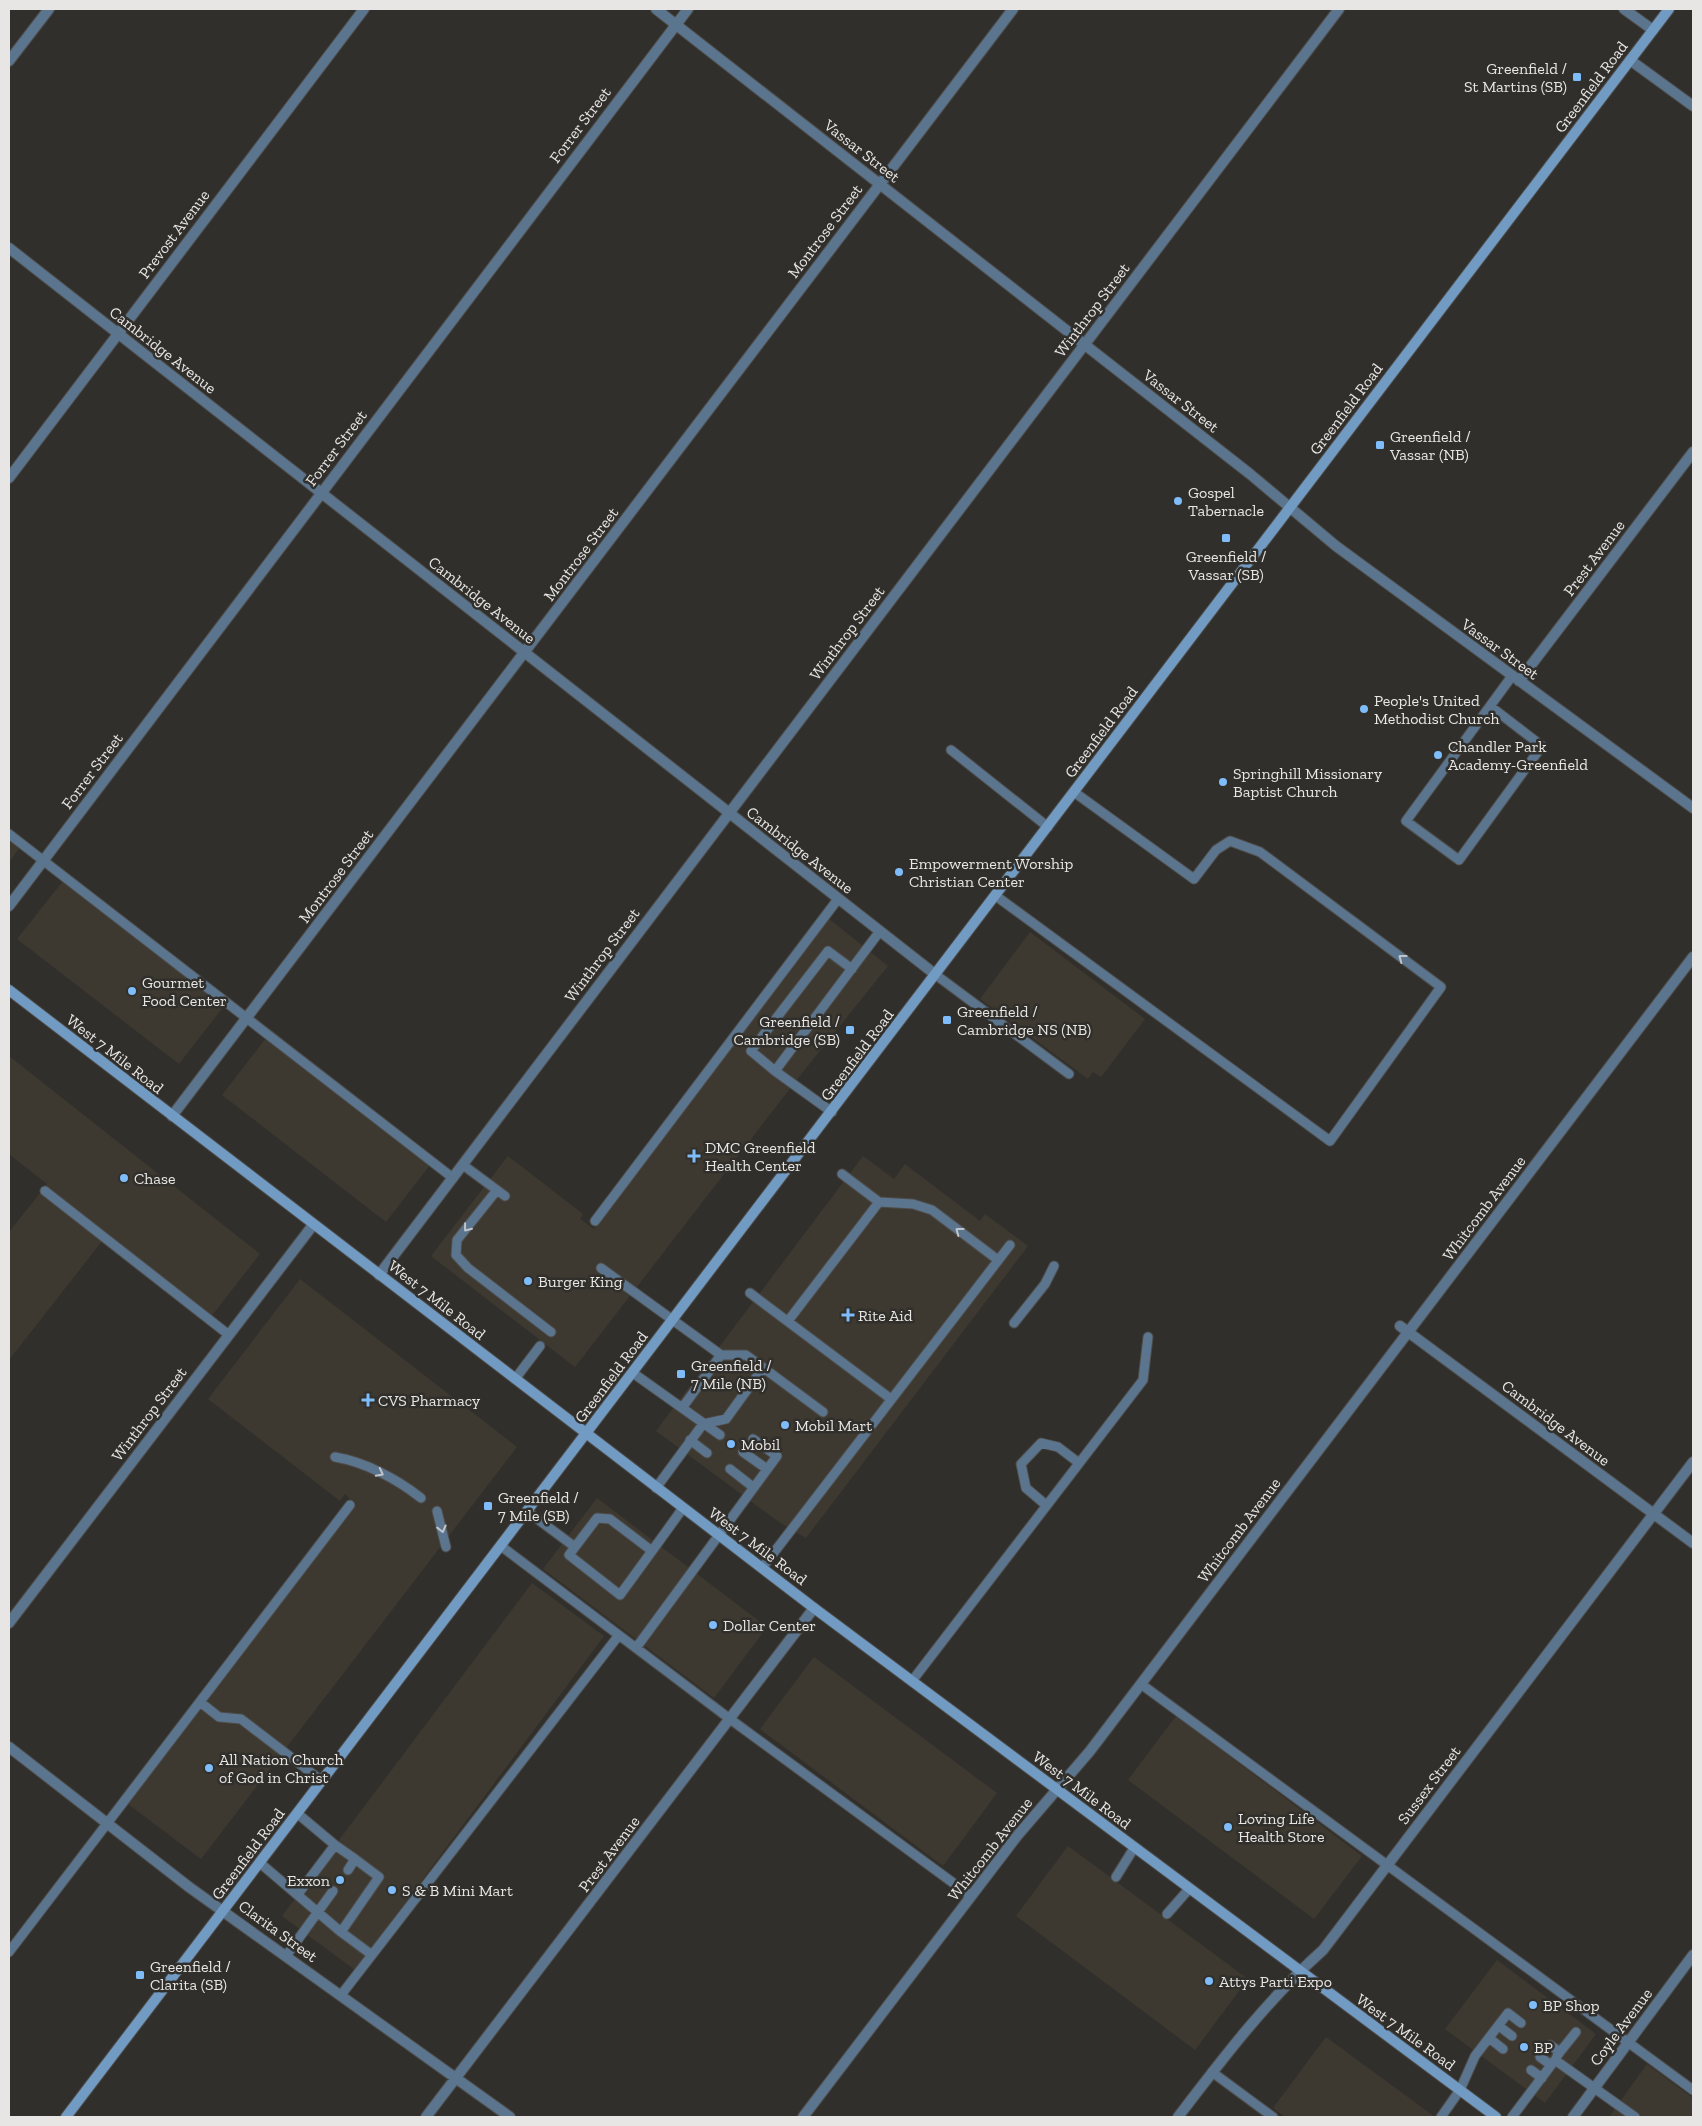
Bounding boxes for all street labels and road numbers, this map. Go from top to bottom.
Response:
street label: Greenfield Road [1550,37,1632,137]
street label: Forrer Street [545,83,615,167]
street label: Vassar Street [819,115,904,187]
street label: Montrose Street [784,180,866,282]
street label: Prevost Avenue [135,186,213,282]
street label: Winthrop Street [1050,259,1134,361]
street label: Cambridge Avenue [106,302,220,398]
street label: Greenfield Road [1305,359,1387,459]
street label: Vassar Street [1138,365,1223,437]
street label: Forrer Street [301,406,371,490]
street label: Montrose Street [540,503,622,605]
street label: Prest Avenue [1559,516,1629,600]
street label: Cambridge Avenue [425,552,539,648]
street label: Winthrop Street [805,582,889,684]
street label: Vassar Street [1457,614,1542,683]
street label: Greenfield Road [1060,682,1142,782]
street label: Forrer Street [57,729,127,813]
street label: Cambridge Avenue [743,802,857,898]
street label: Montrose Street [295,825,377,927]
street label: Winthrop Street [560,904,644,1006]
street label: Greenfield Road [816,1005,898,1105]
street label: West 7 Mile Road [63,1010,167,1098]
street label: Whitcomb Avenue [1438,1152,1530,1264]
street label: West 7 Mile Road [385,1256,489,1344]
street label: Greenfield Road [570,1327,652,1427]
street label: Winthrop Street [107,1363,191,1465]
street label: Cambridge Avenue [1498,1376,1614,1470]
street label: Whitcomb Avenue [1193,1474,1285,1586]
street label: West 7 Mile Road [705,1503,811,1589]
street label: Sussex Street [1393,1742,1465,1828]
street label: West 7 Mile Road [1029,1747,1135,1833]
street label: Whitcomb Avenue [944,1793,1036,1905]
street label: Greenfield Road [207,1804,289,1904]
street label: Prest Avenue [574,1812,644,1896]
street label: Clarita Street [235,1896,321,1966]
street label: Coyle Avenue [1586,1985,1656,2069]
street label: West 7 Mile Road [1353,1990,1459,2074]

